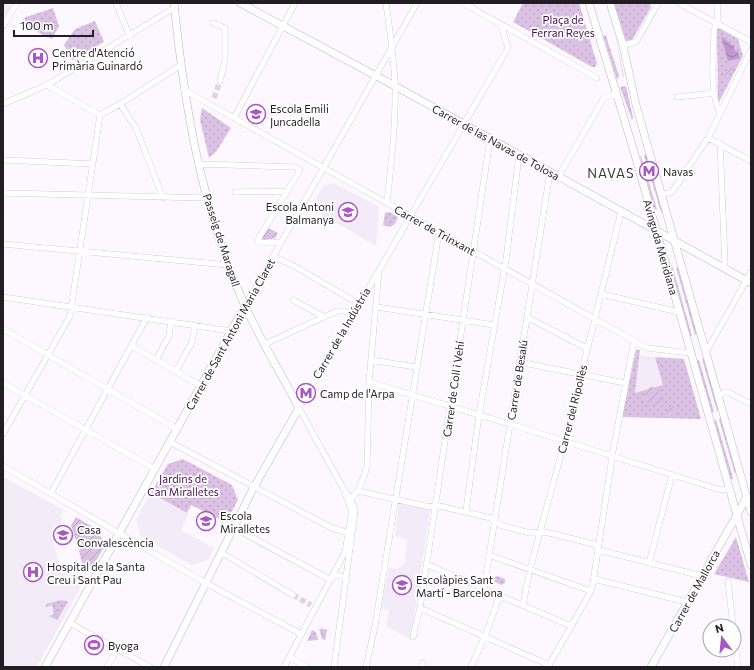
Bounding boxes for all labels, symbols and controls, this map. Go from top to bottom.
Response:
scale bar [14,12,93,38]
park label: Plaça de Ferran Reyes [531,13,595,39]
text: 100 m [20,18,54,32]
place label: Centre d'Atenció Primària Guinardó [52,46,143,72]
hospital icon: Centre d'Atenció Primària Guinardó [27,47,49,69]
place label: Escola Emili Juncadella [270,102,329,129]
street label: Carrer de las Navas de Tolosa [430,102,562,182]
school or university icon: Escola Emili Juncadella [245,103,267,125]
metro station icon: Navas [638,160,660,182]
district label: NAVAS [587,165,635,181]
place label: Navas [663,165,693,178]
street label: Passeig de Maragall [201,192,243,288]
street label: Avinguda Meridiana [641,198,681,296]
place label: Escola Antoni Balmanya [266,200,334,226]
school or university icon: Escola Antoni Balmanya [337,201,359,223]
street label: Carrer de Trinxant [392,202,478,258]
street label: Carrer de Sant Antoni Maria Claret [183,255,277,412]
street label: Carrer de la Indústria [310,285,372,381]
street label: Carrer de Coll i Vehí [440,339,466,438]
street label: Carrer de Besalú [504,339,530,421]
street label: Carrer del Ripollès [555,363,589,455]
metro station icon: Camp de l'Arpa [295,382,317,404]
place label: Camp de l'Arpa [320,387,394,400]
park label: Jardins de Can Miralletes [147,472,219,498]
place label: Escola Miralletes [220,509,270,535]
school or university icon: Escola Miralletes [195,510,217,532]
place label: Casa Convalescència [77,523,154,549]
school or university icon: Casa Convalescència [52,524,74,546]
street label: Carrer de Mallorca [666,548,722,634]
place label: Hospital de la Santa Creu i Sant Pau [47,560,145,586]
hospital icon: Hospital de la Santa Creu i Sant Pau [22,561,44,583]
place label: Escolàpies Sant Martí - Barcelona [416,573,503,599]
school or university icon: Escolàpies Sant Martí - Barcelona [391,574,413,596]
north arrow [702,618,742,658]
text: N [713,621,725,635]
sports icon: Byoga [83,634,105,656]
place label: Byoga [108,639,139,652]

